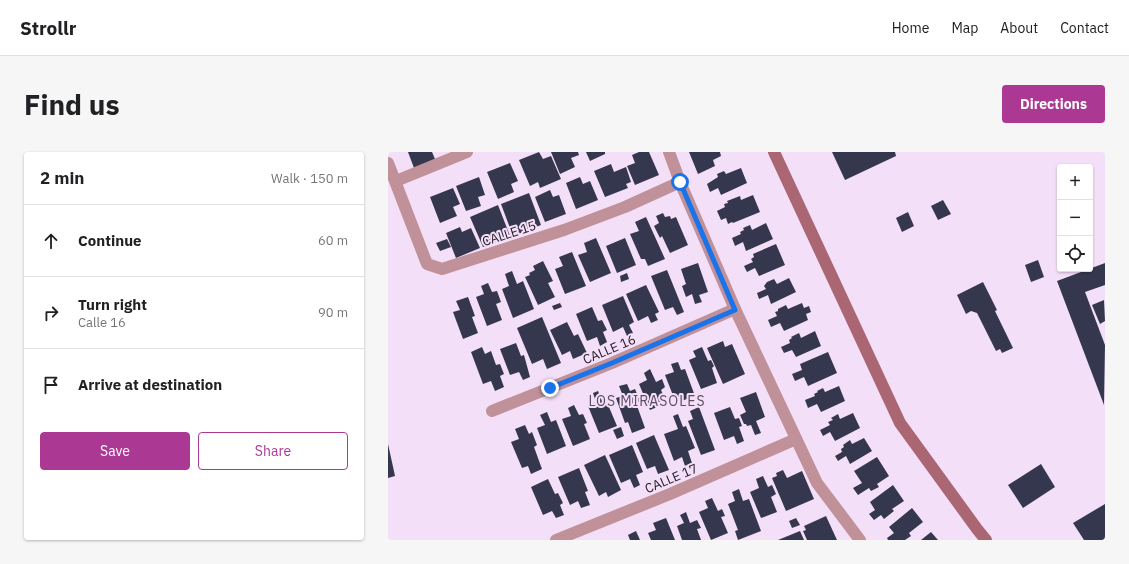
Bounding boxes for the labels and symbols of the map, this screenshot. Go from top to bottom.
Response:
route start [671,173,689,191]
street label: CALLE 15 [480,217,538,250]
street label: CALLE 16 [580,331,638,368]
route end [541,379,559,397]
district label: LOS MIRASOLES [588,392,706,410]
street label: CALLE 17 [642,460,700,497]

